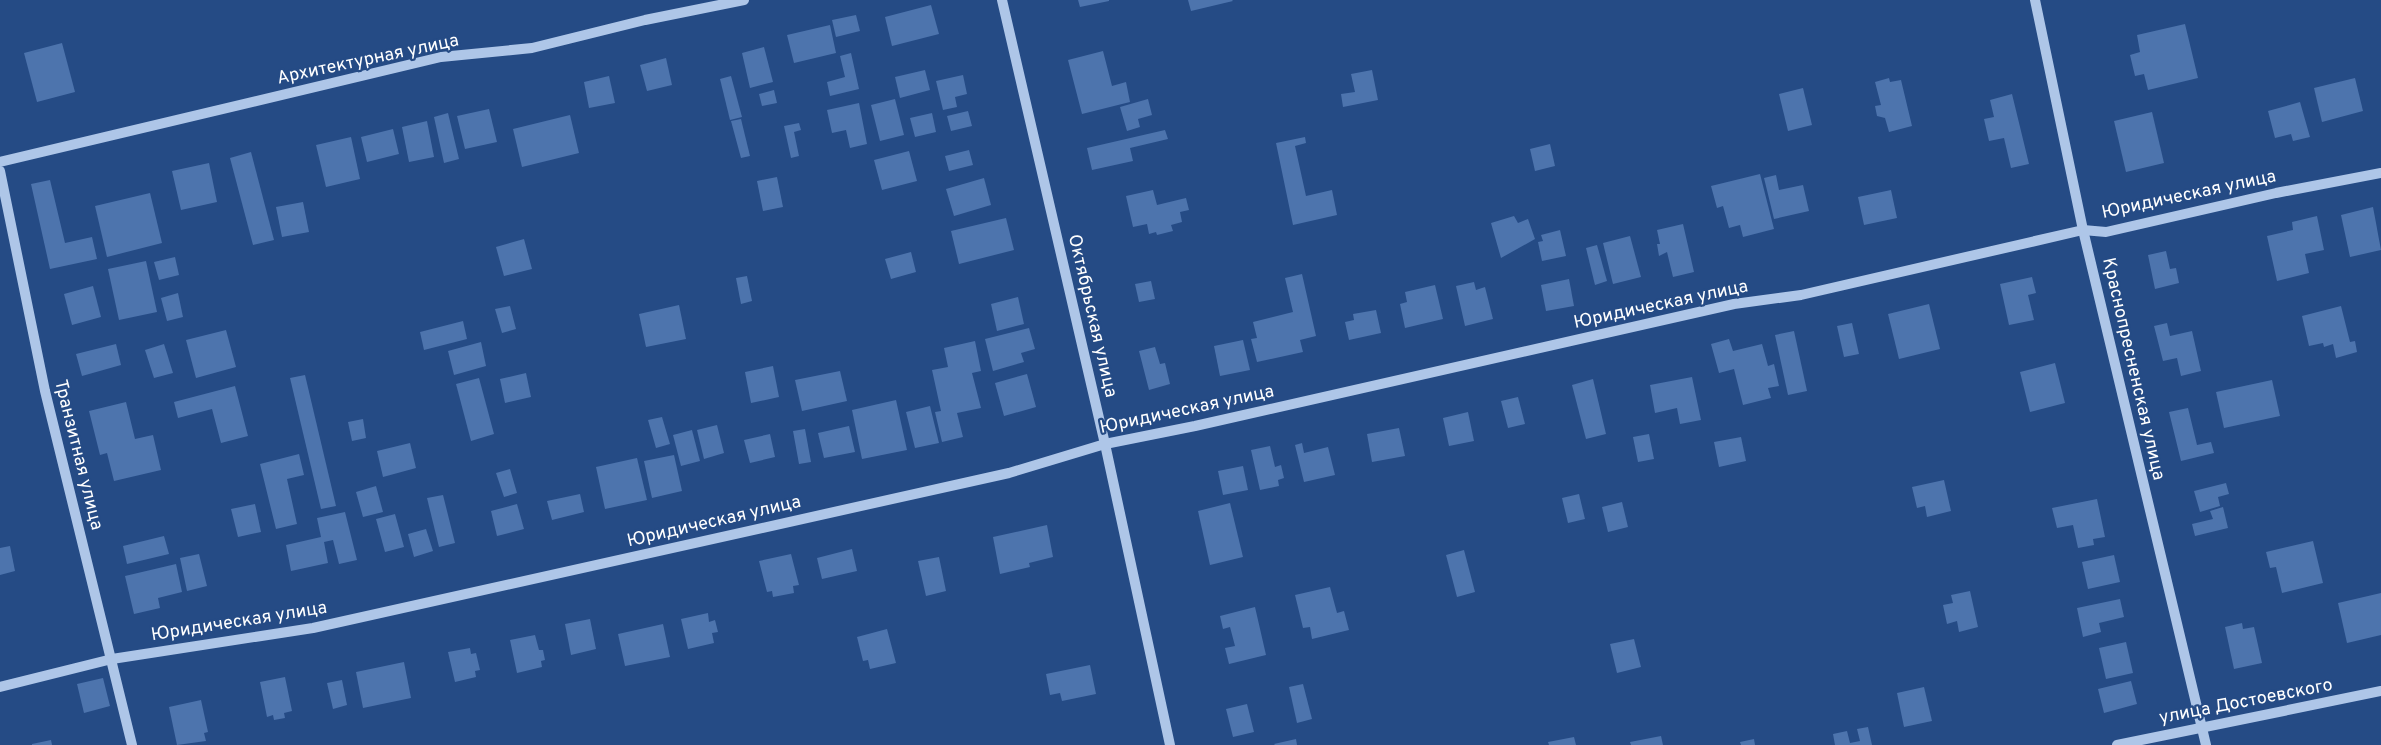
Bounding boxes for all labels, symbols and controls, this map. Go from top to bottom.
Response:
street label: Архитектурная улица [275,29,461,91]
street label: Юридическая улица [2100,165,2278,225]
street label: Октябрьская улица [1062,232,1122,400]
street label: Краснопресненская улица [2096,255,2170,483]
street label: Юридическая улица [1572,275,1750,335]
street label: Транзитная улица [48,377,108,533]
street label: Юридическая улица [1098,380,1276,440]
street label: Юридическая улица [625,491,803,553]
street label: Юридическая улица [149,597,329,647]
street label: улица Достоевского [2157,674,2335,730]

